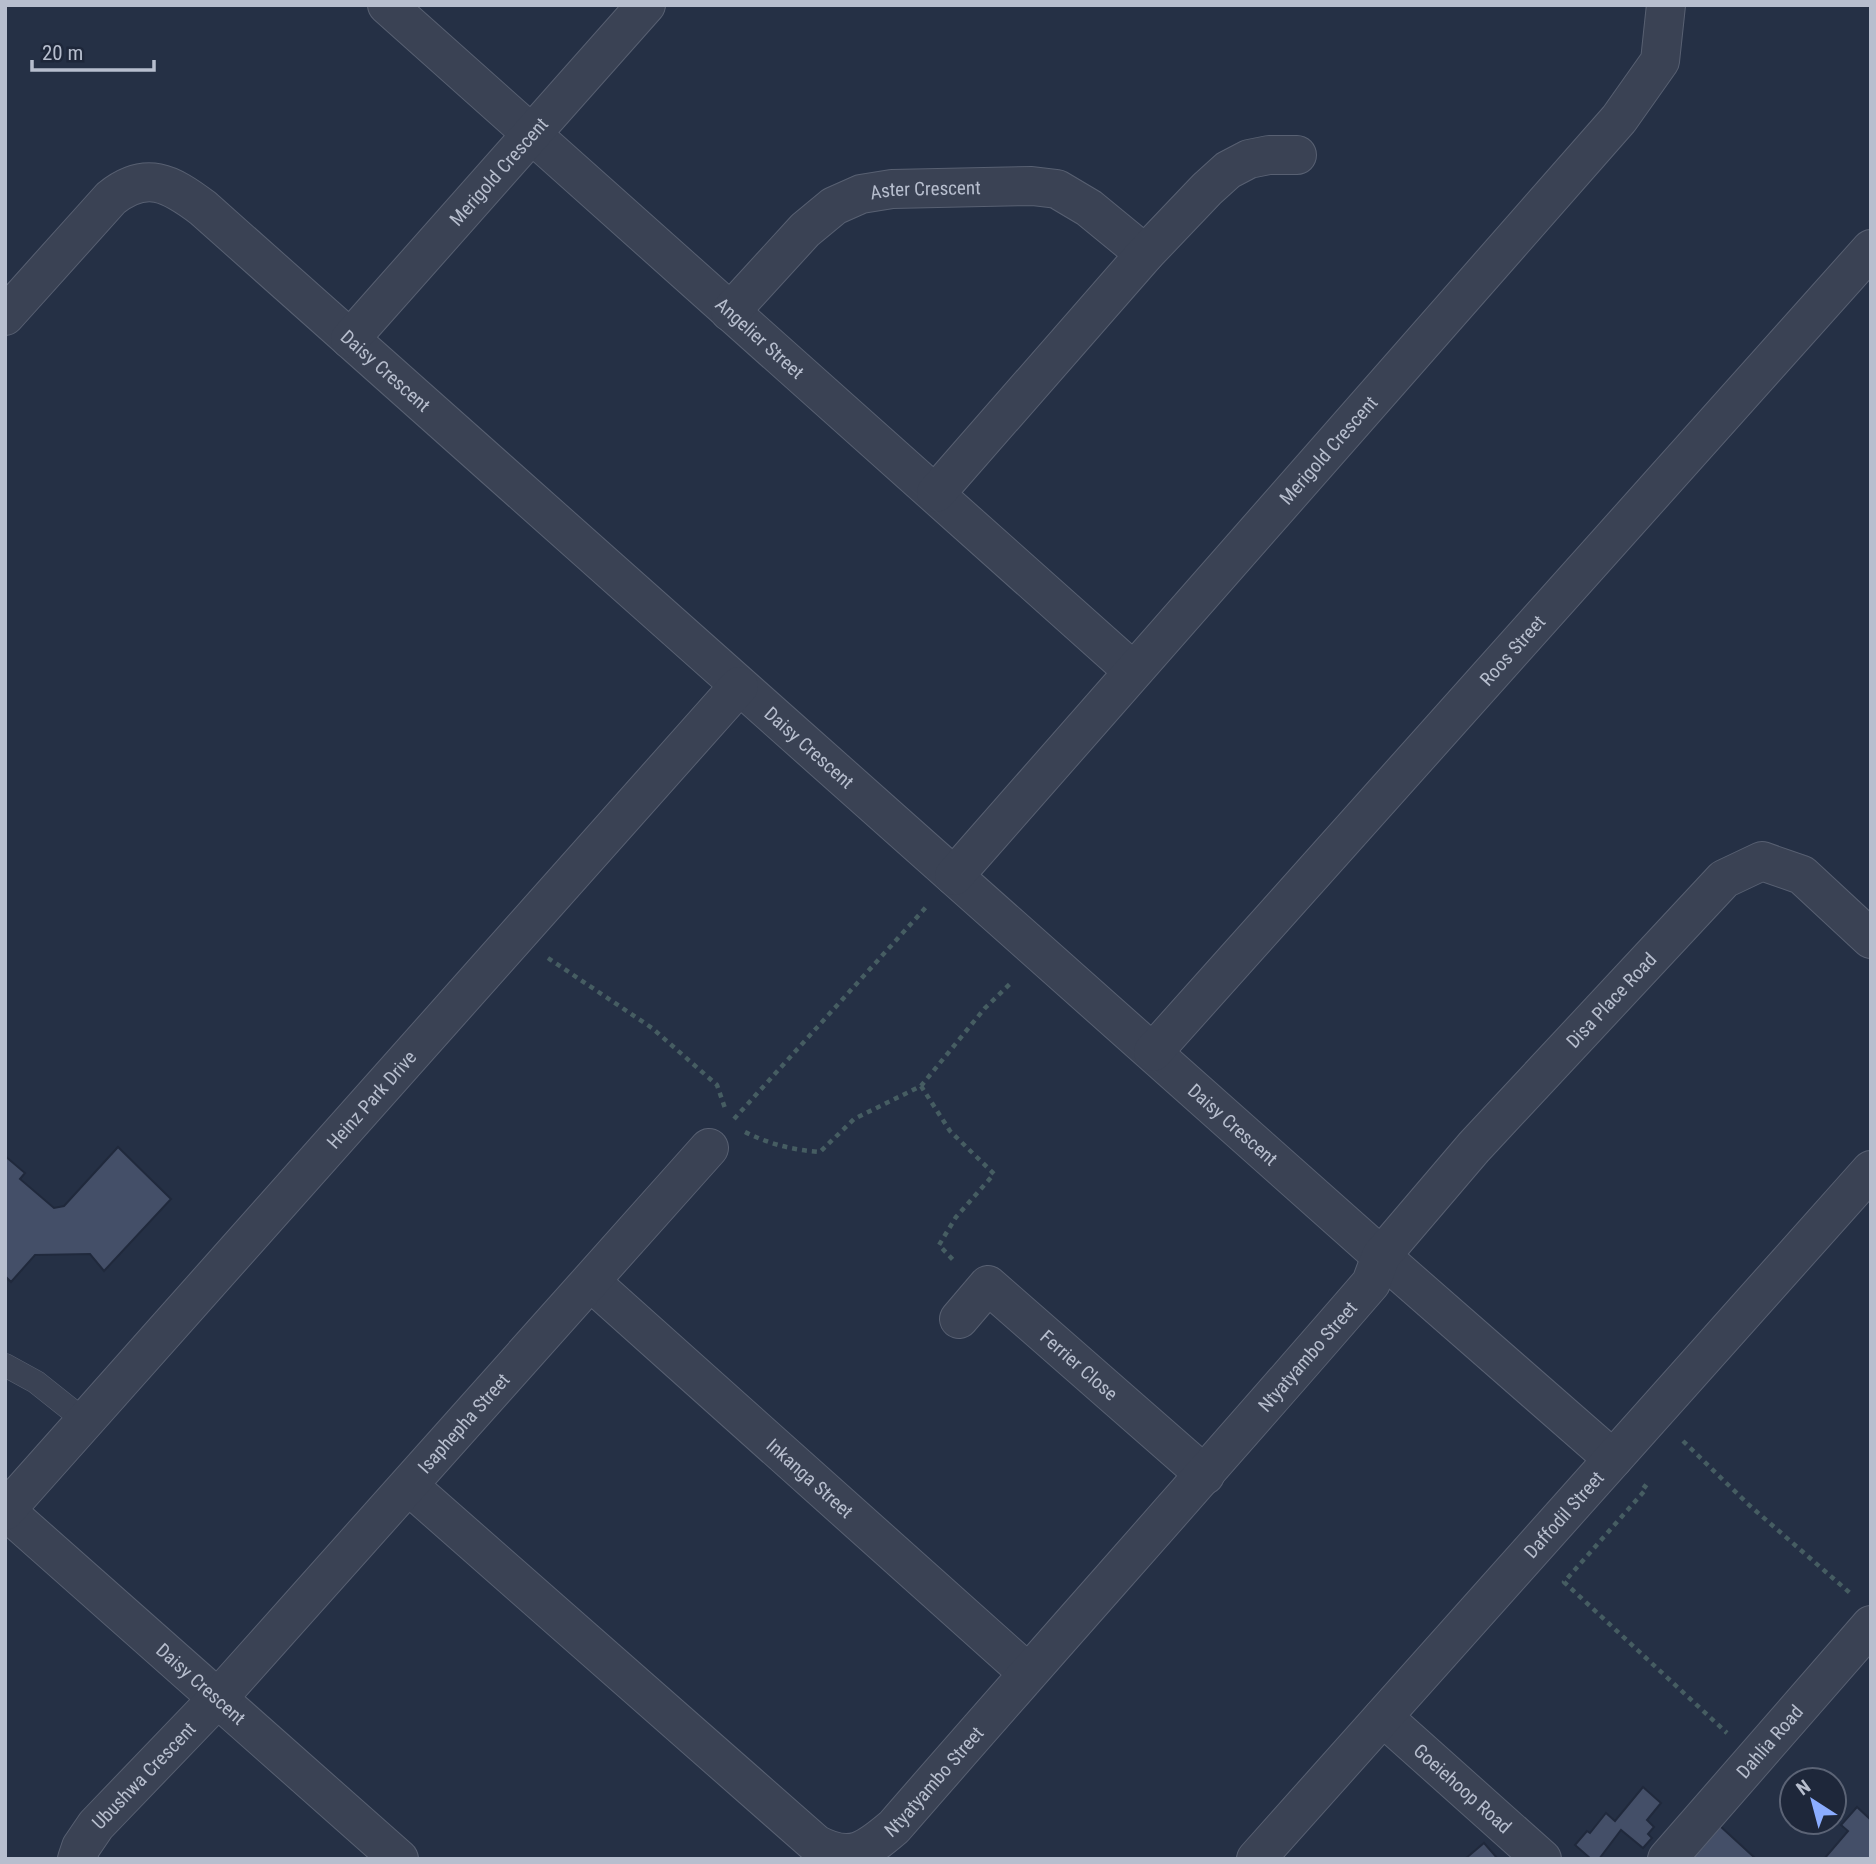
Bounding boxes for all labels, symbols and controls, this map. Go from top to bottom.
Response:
scale bar [32,28,154,72]
text: 20 m [42,41,83,65]
street label: Merigold Crescent [445,112,553,230]
street label: Aster Crescent [868,176,981,204]
street label: Angelier Street [711,293,809,383]
street label: Daisy Crescent [336,325,435,416]
street label: Merigold Crescent [1274,391,1382,509]
street label: Roos Street [1475,610,1550,690]
street label: Daisy Crescent [760,702,859,793]
street label: Disa Place Road [1561,948,1661,1052]
street label: Heinz Park Drive [322,1046,421,1153]
street label: Daisy Crescent [1184,1079,1282,1170]
street label: Ntyatyambo Street [1253,1296,1362,1416]
street label: Ferrier Close [1036,1325,1123,1405]
street label: Isaphepha Street [413,1368,514,1478]
street label: Inkanga Street [762,1433,858,1523]
street label: Daffodil Street [1519,1466,1608,1563]
street label: Daisy Crescent [152,1638,251,1729]
street label: Dahlia Road [1731,1700,1808,1783]
street label: Ubushwa Crescent [87,1717,200,1834]
street label: Ntyatyambo Street [880,1722,988,1842]
street label: Goeiehoop Road [1409,1739,1516,1838]
north arrow [1778,1766,1848,1836]
text: N [1792,1775,1815,1800]

